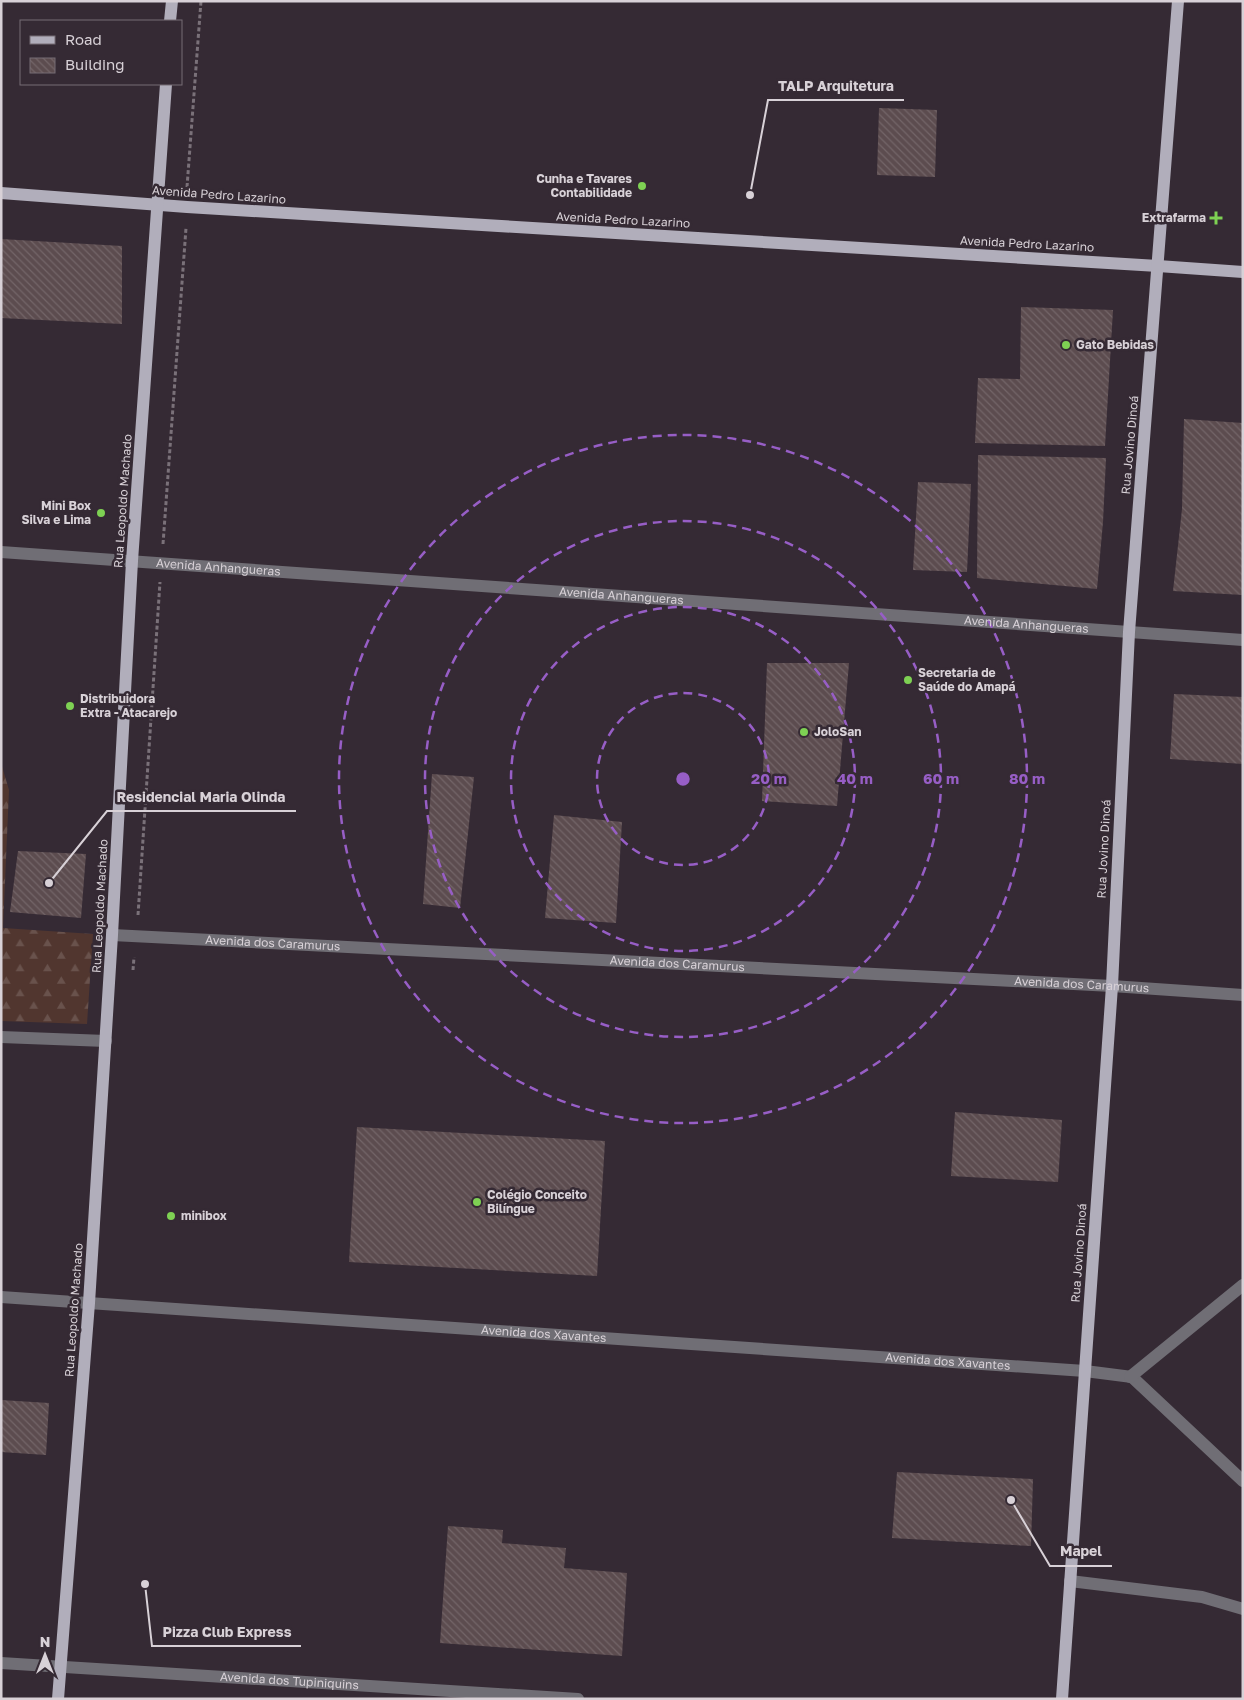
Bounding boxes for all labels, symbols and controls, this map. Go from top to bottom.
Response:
legend [20,20,182,85]
text: Road [65,30,102,48]
text: Building [65,55,125,73]
callout: TALP Arquitetura [768,71,904,100]
text: TALP Arquitetura [778,77,894,94]
place label: Cunha e Tavares Contabilidade [536,171,632,200]
marker: Cunha e Tavares Contabilidade [636,180,648,192]
street label: Avenida Pedro Lazarino [151,182,287,207]
street label: Avenida Pedro Lazarino [555,208,691,231]
place label: Extrafarma [1142,210,1206,225]
marker: Extrafarma [1210,212,1222,224]
street label: Avenida Pedro Lazarino [959,232,1095,255]
place label: Gato Bebidas [1076,337,1154,352]
marker: Gato Bebidas [1060,339,1072,351]
street label: Rua Jovino Dinoá [1118,395,1141,495]
street label: Rua Leopoldo Machado [110,434,135,568]
place label: Mini Box Silva e Lima [21,498,91,527]
marker: Mini Box Silva e Lima [95,507,107,519]
street label: Avenida Anhangueras [156,555,281,579]
street label: Avenida Anhangueras [559,584,684,607]
street label: Avenida Anhangueras [964,612,1089,636]
place label: Secretaria de Saúde do Amapá [918,665,1016,694]
marker: Secretaria de Saúde do Amapá [902,674,914,686]
place label: Distribuidora Extra - Atacarejo [80,691,177,720]
marker: Distribuidora Extra - Atacarejo [64,700,76,712]
place label: JoloSan [814,724,861,739]
marker: JoloSan [798,726,810,738]
text: 20 m [751,769,787,787]
text: 40 m [837,769,873,787]
text: 60 m [923,769,959,787]
text: 80 m [1009,769,1045,787]
centre of rings [674,770,692,788]
callout: Residencial Maria Olinda [107,782,296,811]
text: Residencial Maria Olinda [117,788,286,805]
street label: Rua Jovino Dinoá [1093,799,1114,899]
street label: Rua Leopoldo Machado [89,839,110,973]
street label: Avenida dos Caramurus [205,932,341,954]
street label: Avenida dos Caramurus [609,952,745,974]
street label: Avenida dos Caramurus [1014,973,1150,996]
place label: Colégio Conceito Bilíngue [487,1187,587,1216]
marker: Colégio Conceito Bilíngue [471,1196,483,1208]
street label: Rua Jovino Dinoá [1068,1203,1089,1303]
place label: minibox [181,1208,227,1223]
marker: minibox [165,1210,177,1222]
street label: Rua Leopoldo Machado [61,1243,86,1377]
street label: Avenida dos Xavantes [481,1322,607,1345]
street label: Avenida dos Xavantes [885,1349,1011,1373]
callout: Mapel [1050,1537,1112,1566]
text: Mapel [1060,1542,1102,1559]
callout: Pizza Club Express [152,1617,301,1646]
text: Pizza Club Express [163,1623,292,1640]
north arrow [20,1630,70,1680]
text: N [40,1633,50,1650]
street label: Avenida dos Tupiniquins [220,1669,359,1692]

